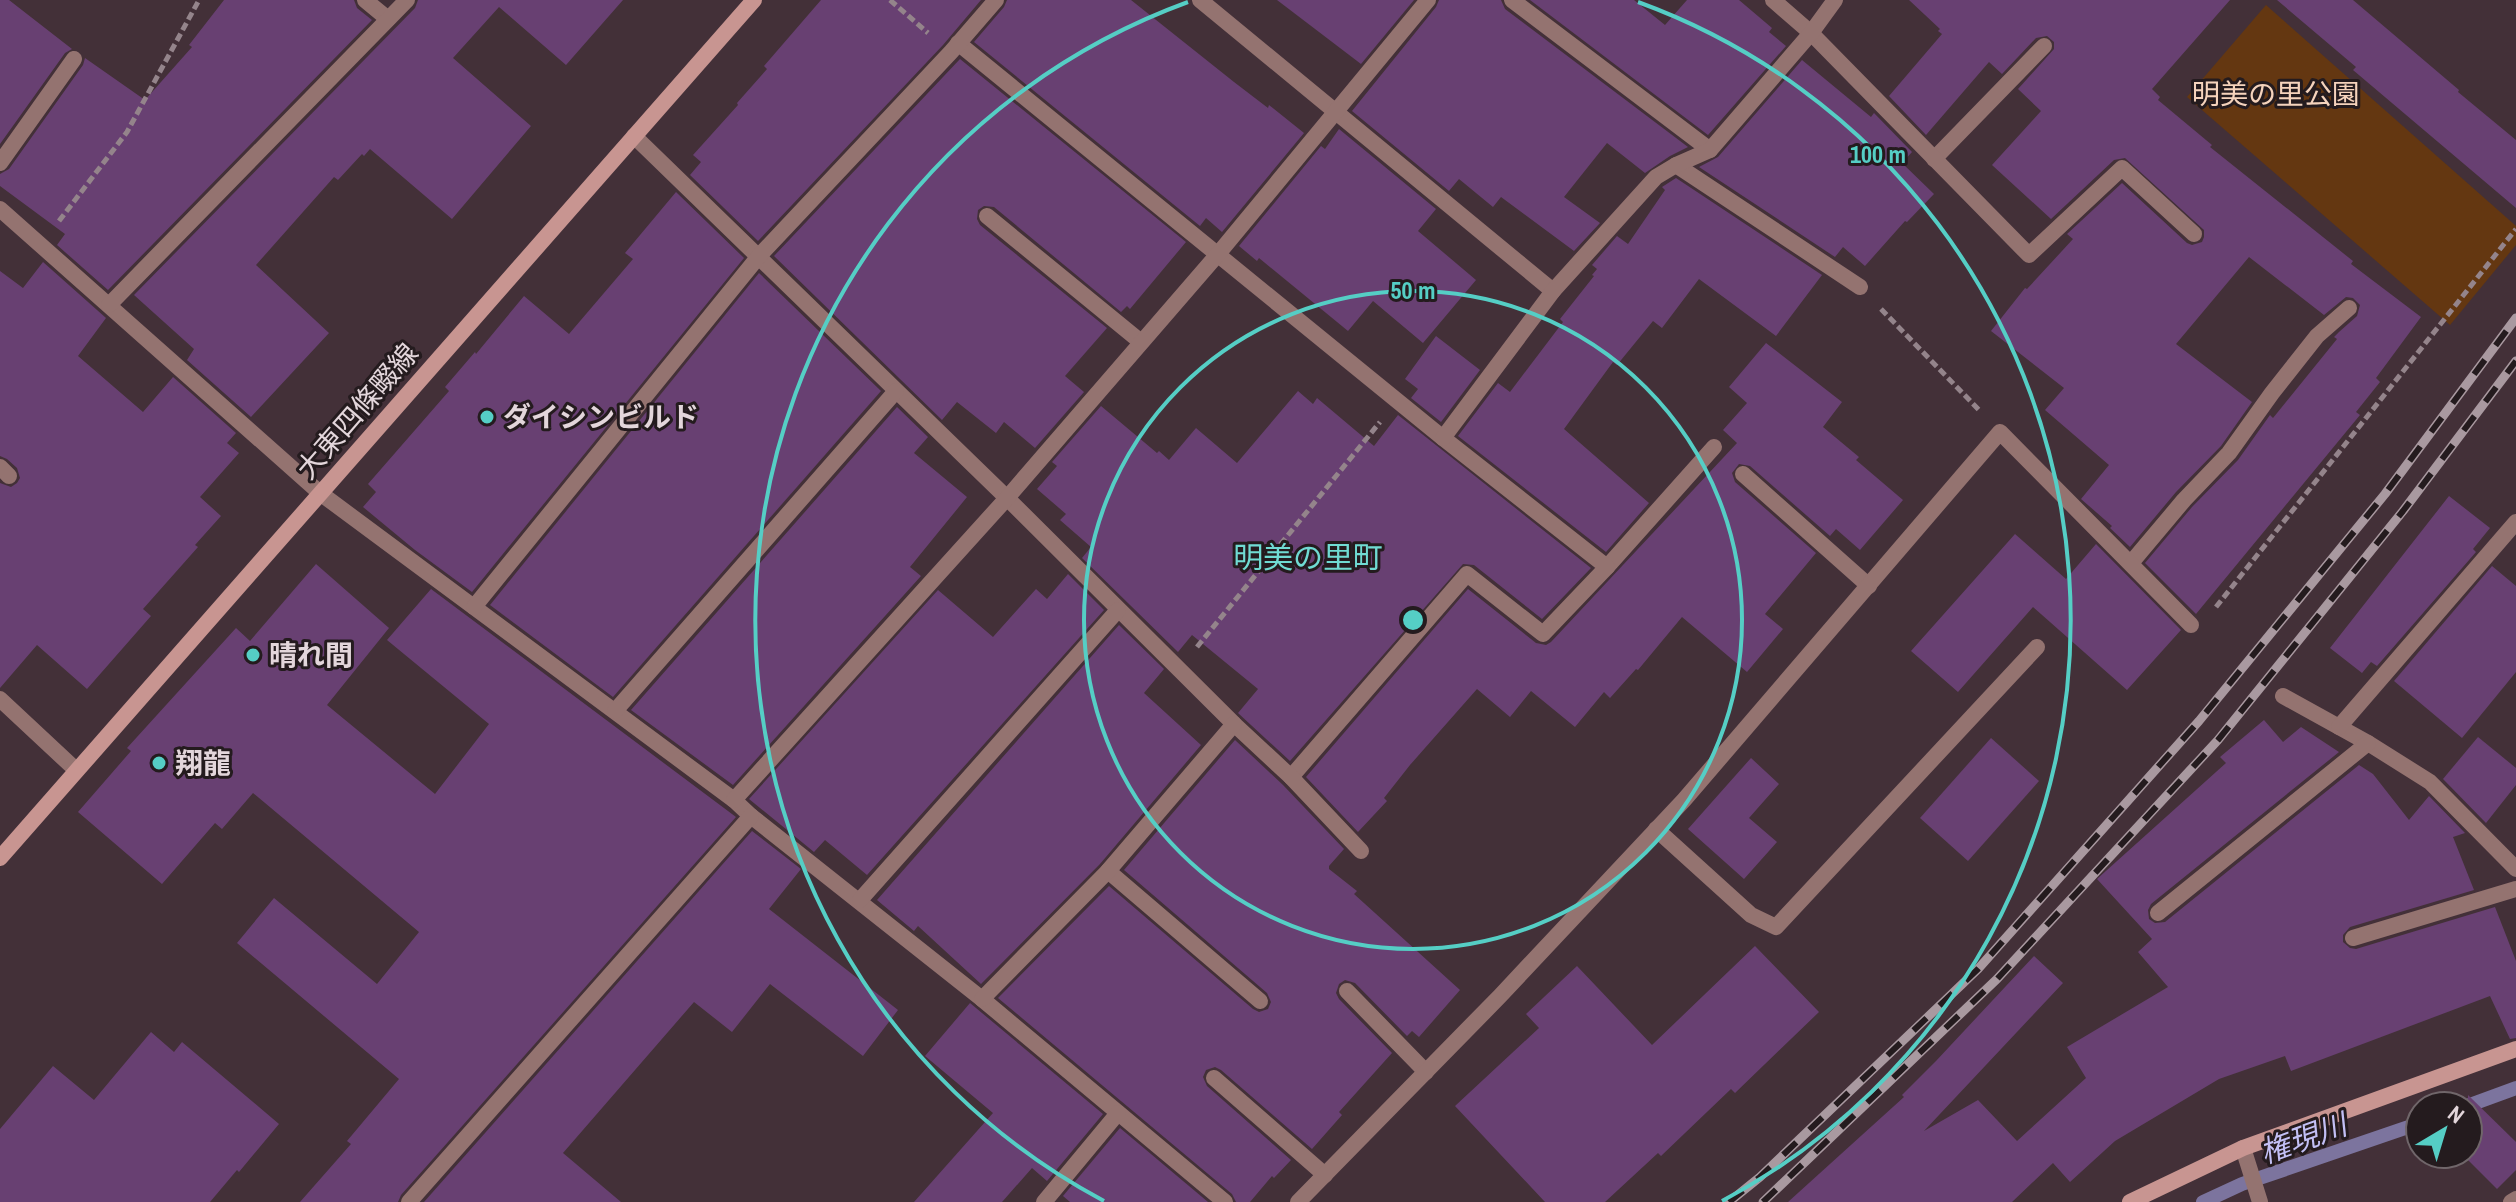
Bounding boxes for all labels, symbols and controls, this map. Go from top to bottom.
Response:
park label: 明美の里公園 [2192,75,2360,113]
text: 100 m [1850,138,1906,170]
text: 50 m [1391,274,1435,306]
street label: 大東四條畷線 [288,335,426,487]
place label: ダイシンビルド [503,398,699,436]
marker: ダイシンビルド [478,408,496,426]
district label: 明美の里町 [1233,537,1383,577]
centre of rings [1399,606,1427,634]
place label: 晴れ間 [269,636,353,674]
marker: 晴れ間 [244,646,262,664]
place label: 翔龍 [175,744,231,782]
marker: 翔龍 [150,754,168,772]
north arrow [2404,1090,2484,1170]
text: N [2442,1098,2471,1130]
water label: 権現川 [2254,1103,2355,1172]

